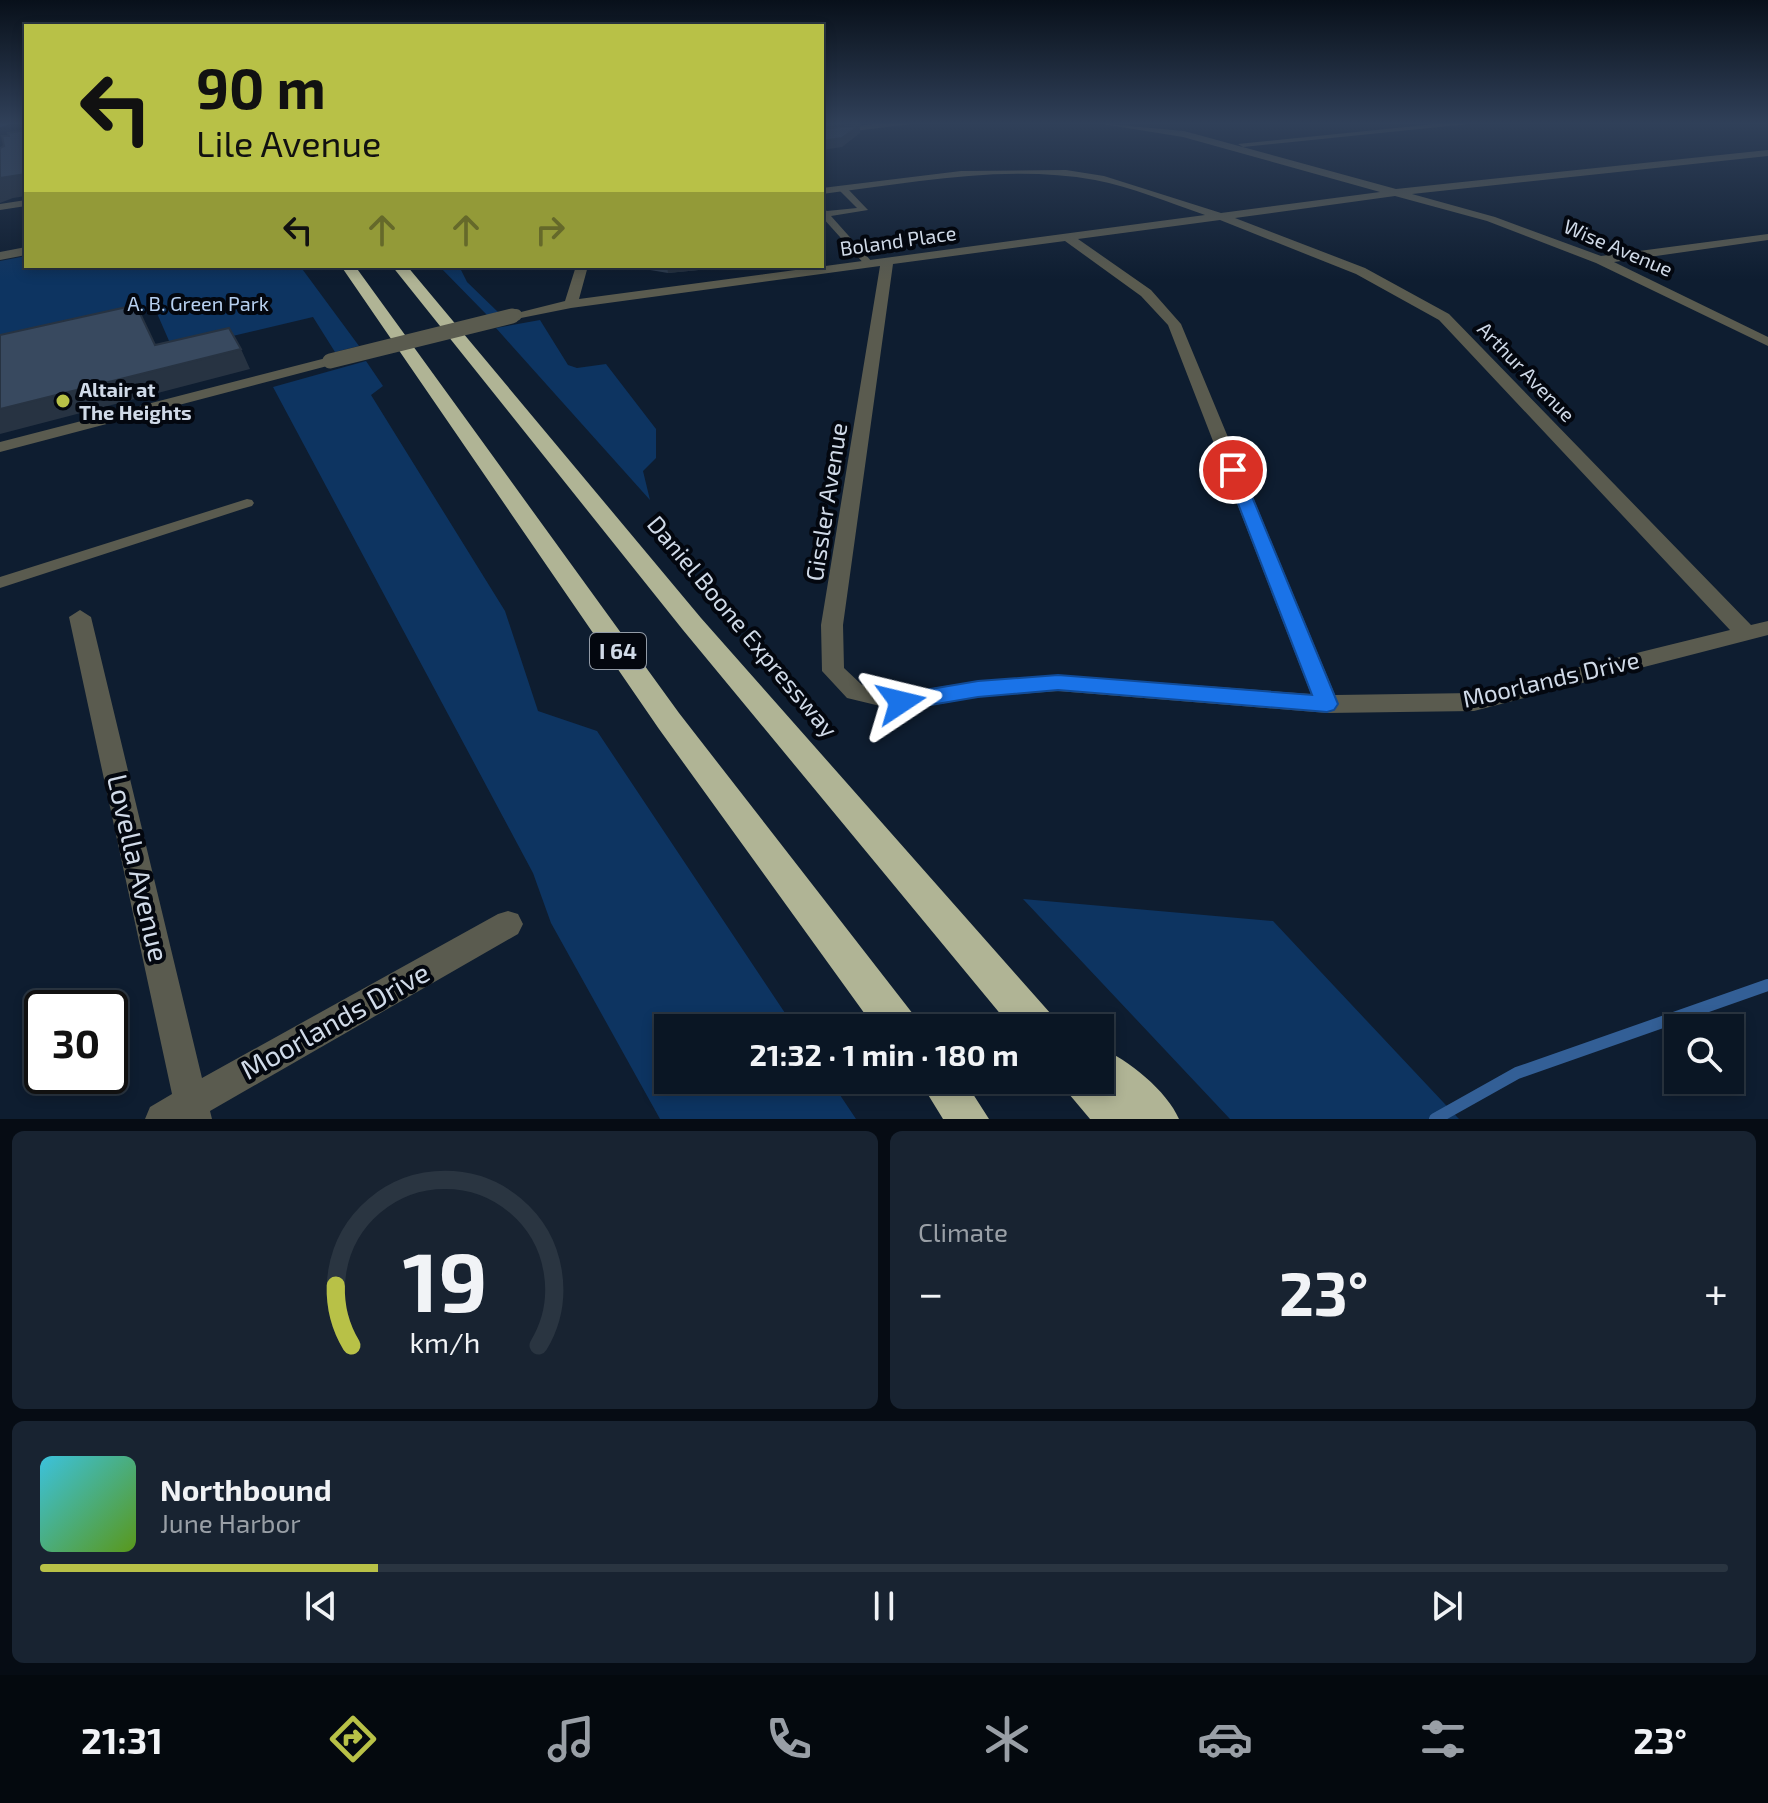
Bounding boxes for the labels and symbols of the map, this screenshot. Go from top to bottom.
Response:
street label: Wise Avenue [1560,213,1676,281]
street label: Boland Place [838,220,958,260]
park label: A. B. Green Park [127,291,269,315]
street label: Arthur Avenue [1473,316,1580,426]
place label: Altair at The Heights [79,377,192,424]
marker: Altair at The Heights [54,392,72,410]
street label: Gissler Avenue [799,421,852,583]
pin [1199,436,1267,504]
street label: Daniel Boone Expressway [642,509,845,743]
road number: I 64 [590,633,646,669]
street label: Moorlands Drive [1459,644,1642,713]
position arrow [859,660,943,744]
street label: Lovella Avenue [101,771,177,965]
street label: Moorlands Drive [234,954,435,1086]
speed limit sign: 30 [24,990,128,1094]

